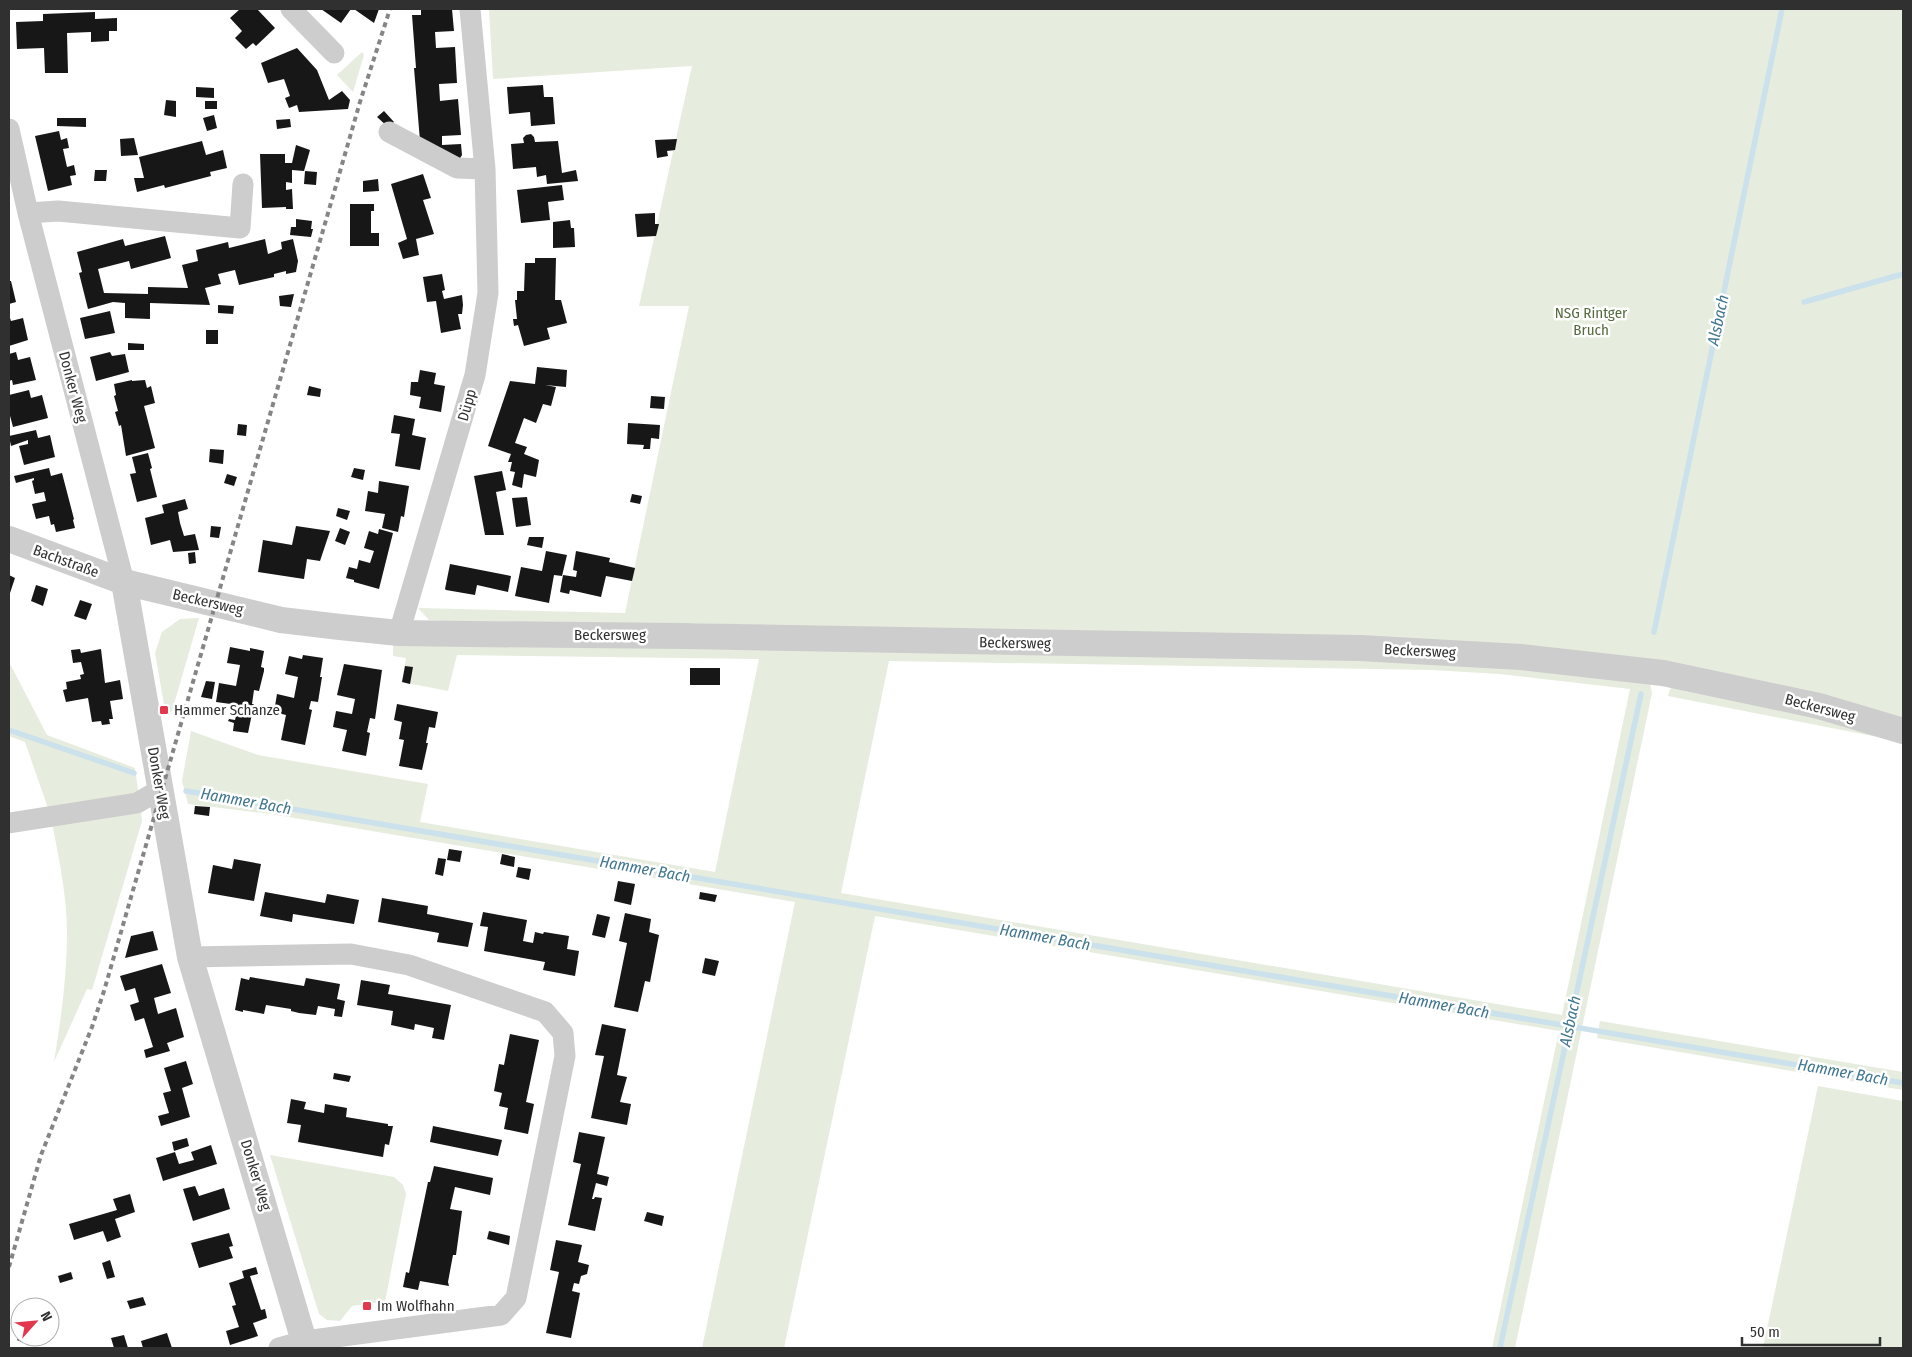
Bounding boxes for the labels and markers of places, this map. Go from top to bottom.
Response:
place label: Hammer Schanze [174,701,280,719]
marker: Hammer Schanze [158,704,170,716]
place label: Im Wolfhahn [377,1297,455,1315]
marker: Im Wolfhahn [361,1300,373,1312]

